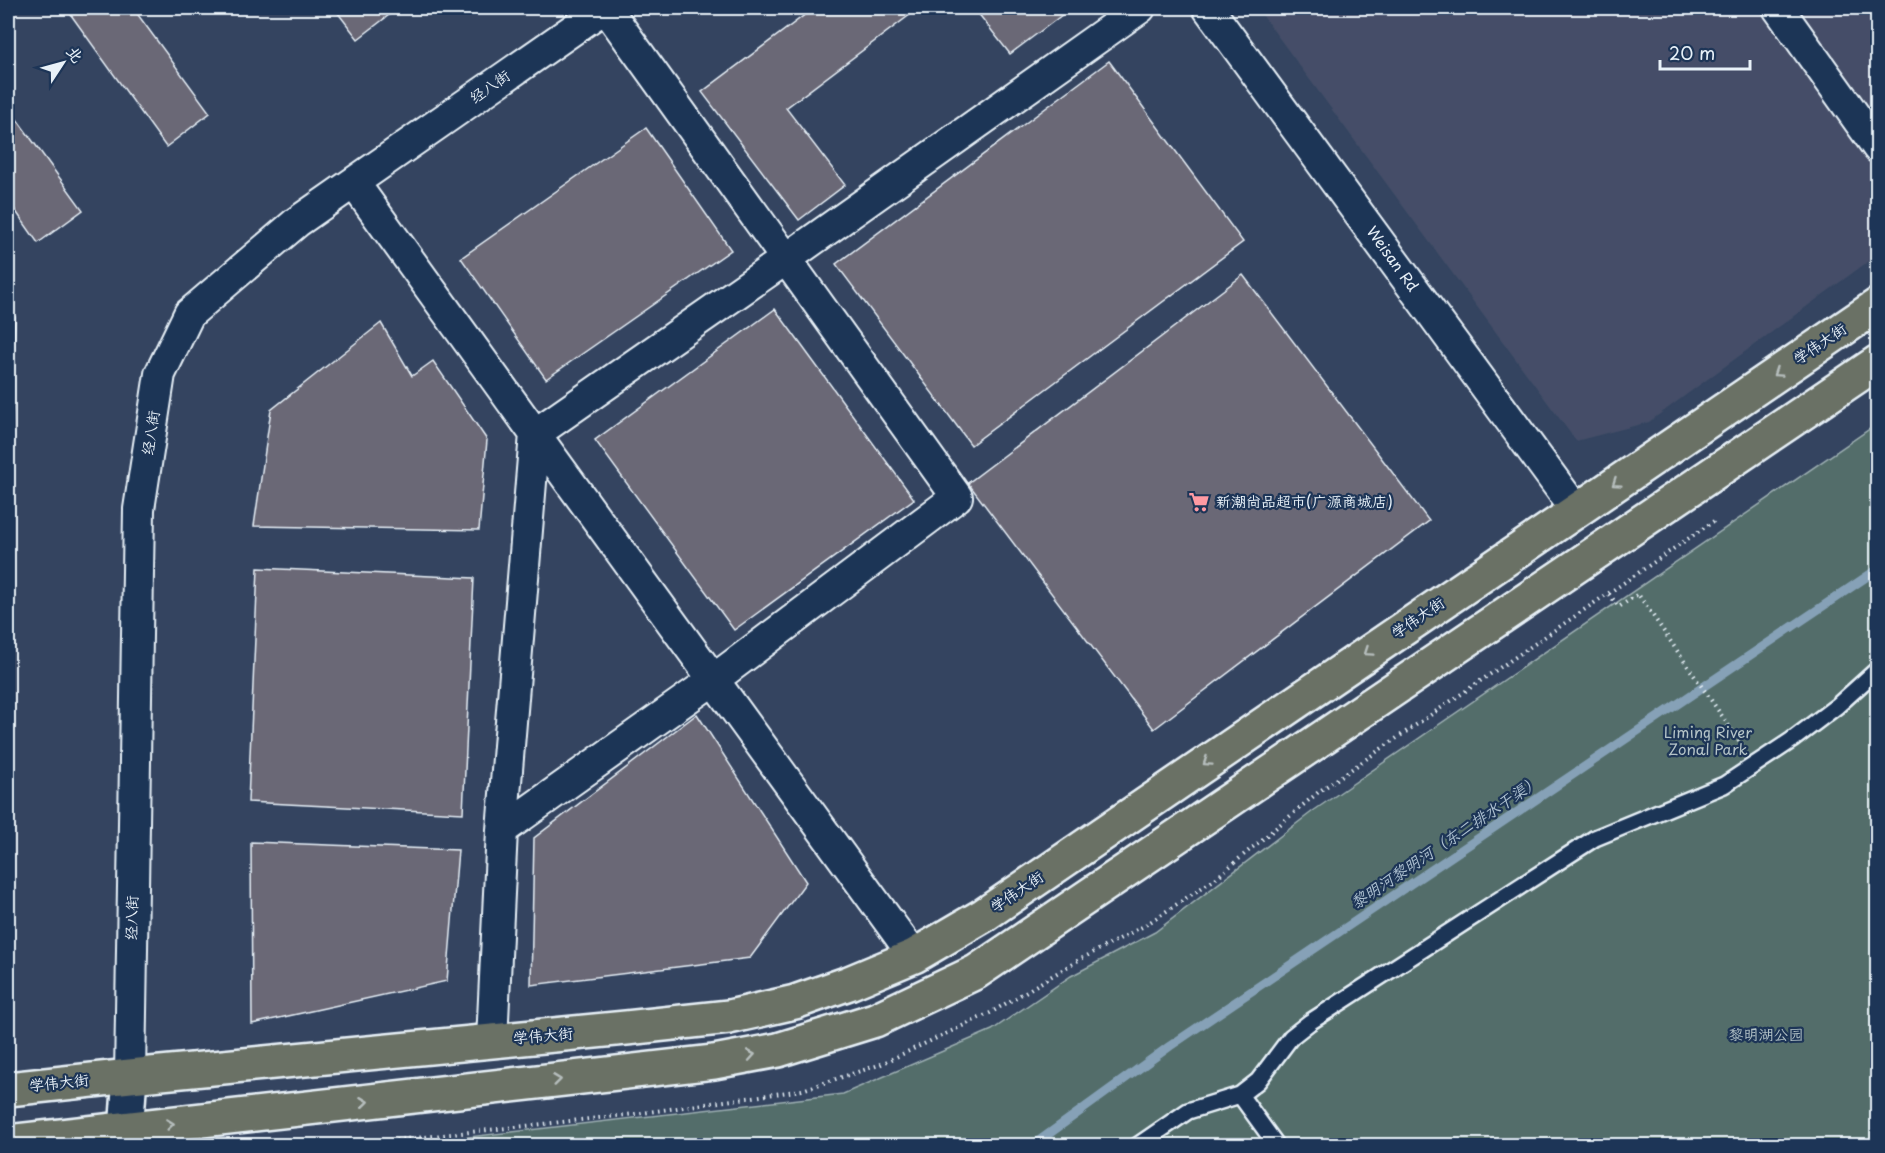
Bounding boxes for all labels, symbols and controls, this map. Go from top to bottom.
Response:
north arrow [33,33,93,93]
scale bar [1660,33,1750,71]
text: 20 m [1669,39,1715,66]
text: 北 [62,40,90,67]
street label: 经八街 [464,63,514,108]
street label: Weisan Rd [1362,221,1425,296]
street label: 学伟大街 [1788,316,1850,369]
one-way arrow [1773,366,1784,377]
street label: 经八街 [135,409,164,457]
one-way arrow [1611,475,1622,486]
place label: 新潮尚品超市(广源商城店) [1216,489,1393,512]
supermarket icon: 新潮尚品超市(广源商城店) [1187,490,1211,514]
street label: 学伟大街 [1386,590,1448,643]
one-way arrow [1364,645,1375,656]
park label: Liming River Zonal Park [1664,720,1752,760]
one-way arrow [1203,755,1214,766]
water label: 黎明河黎明河（东二排水干渠） [1345,769,1544,914]
street label: 学伟大街 [985,864,1047,917]
street label: 经八街 [119,895,142,941]
street label: 学伟大街 [512,1020,574,1049]
park label: 黎明湖公园 [1728,1022,1804,1045]
one-way arrow [746,1049,756,1062]
street label: 学伟大街 [28,1067,90,1096]
one-way arrow [553,1074,562,1087]
one-way arrow [359,1096,368,1109]
one-way arrow [165,1119,175,1131]

